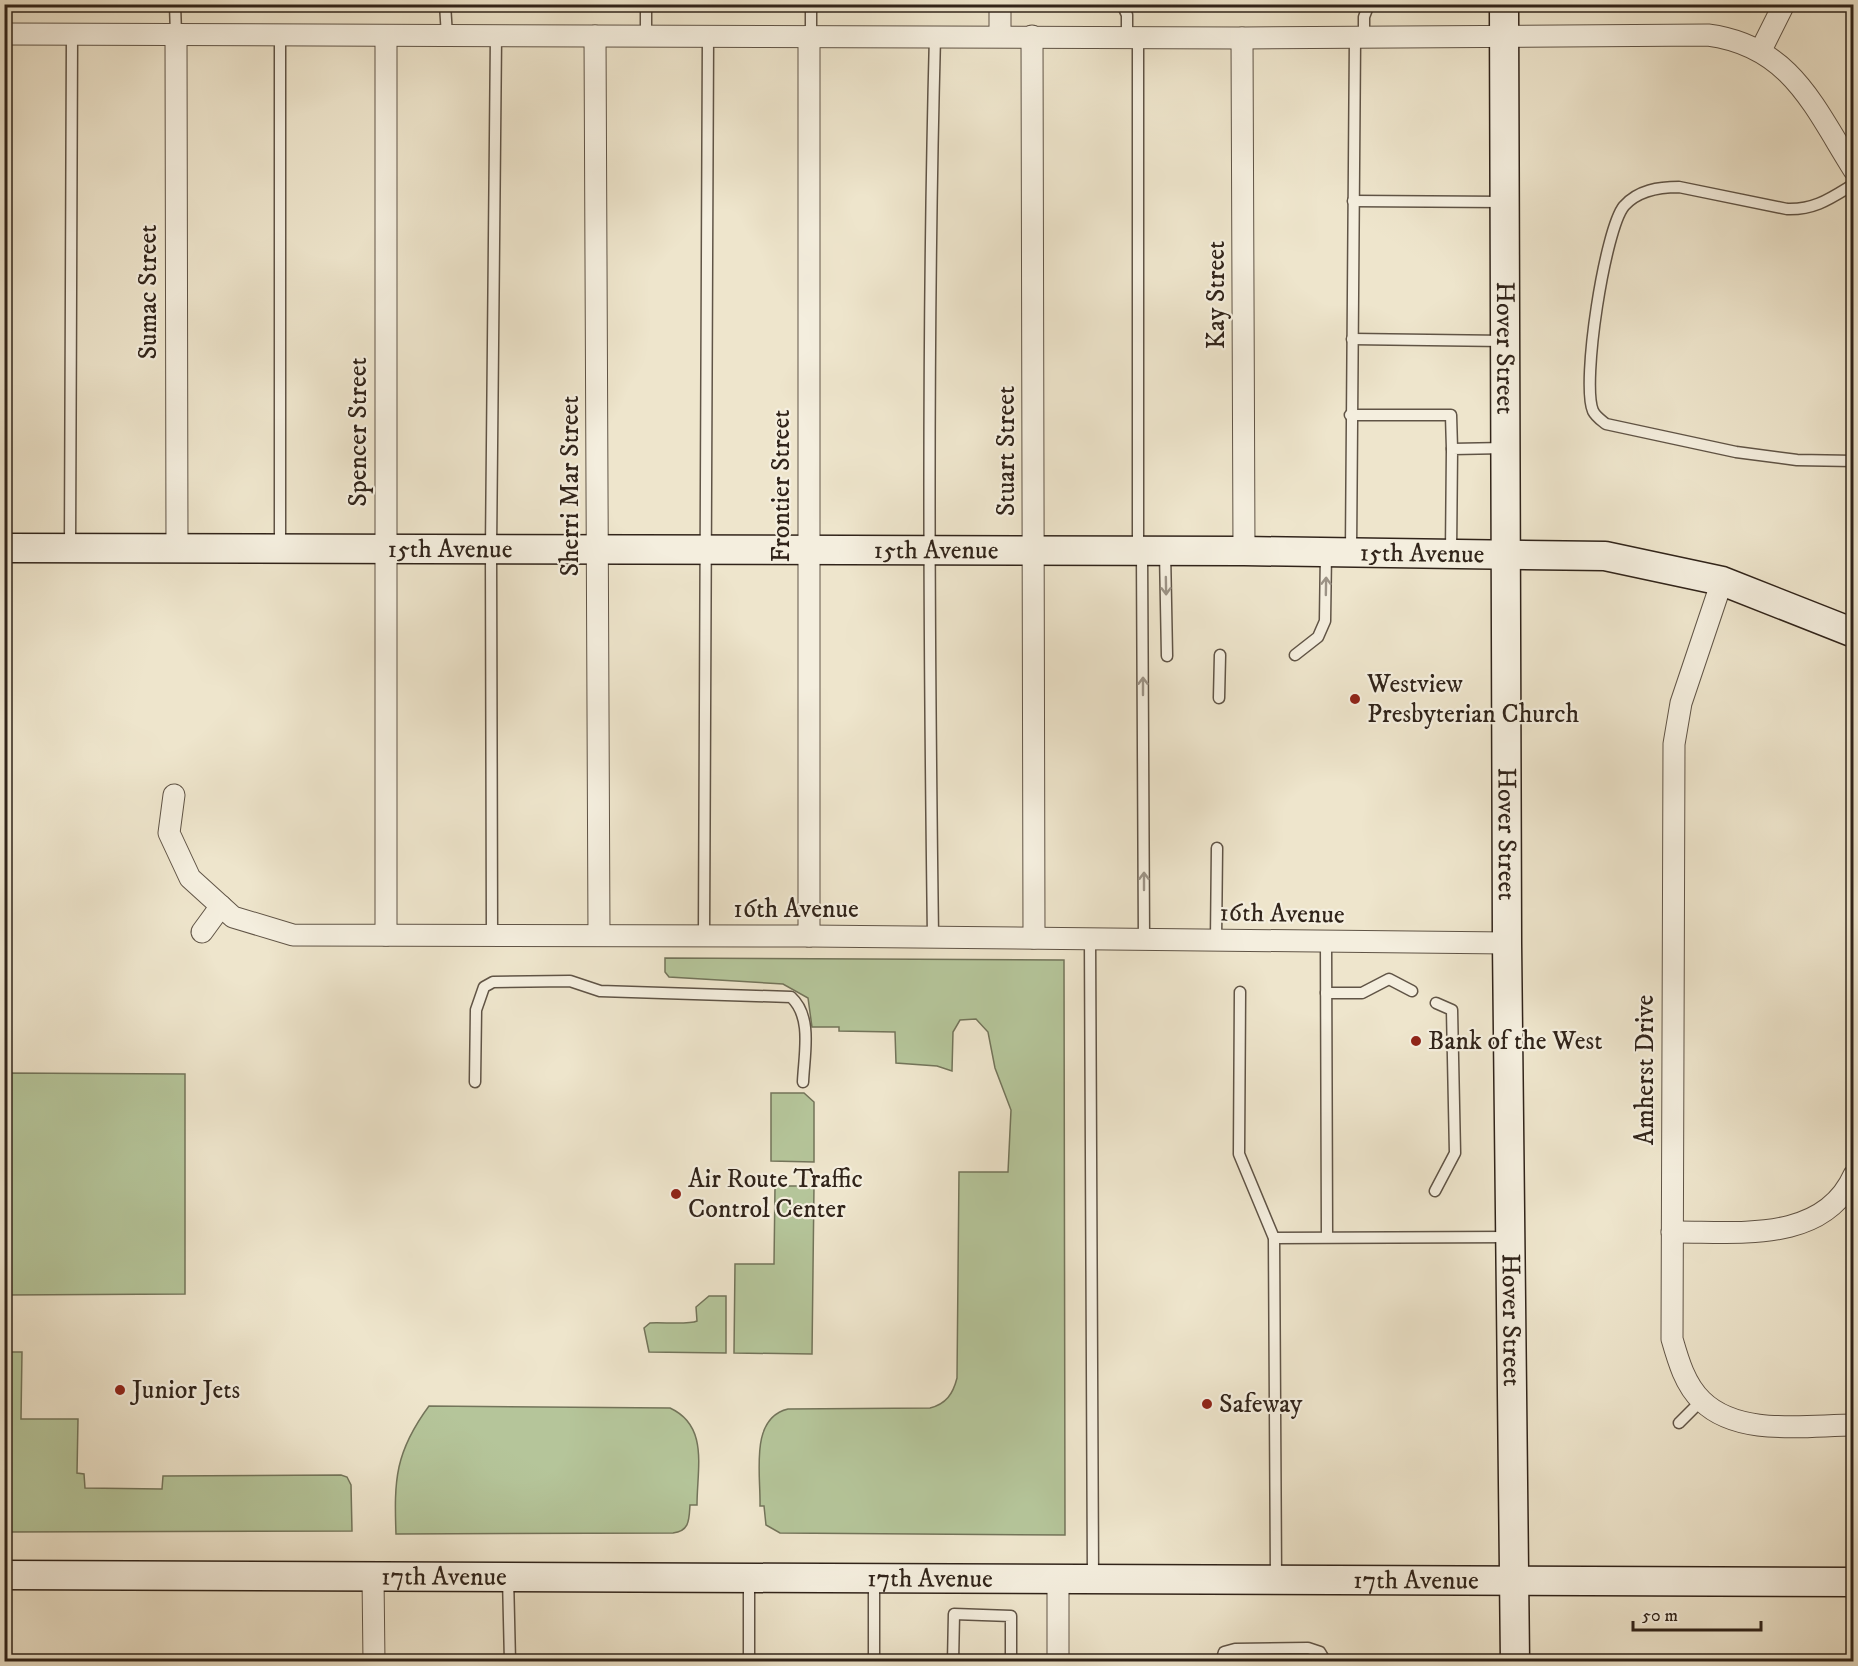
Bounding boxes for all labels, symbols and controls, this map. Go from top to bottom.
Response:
street label: Sumac Street [132,224,165,360]
street label: Kay Street [1200,241,1233,349]
street label: Hover Street [1488,281,1522,415]
street label: Spencer Street [342,357,375,507]
street label: Stuart Street [990,386,1023,516]
street label: Sherri Mar Street [554,395,587,577]
street label: Frontier Street [765,410,798,562]
street label: 15th Avenue [388,532,512,566]
street label: 15th Avenue [874,534,998,567]
street label: 15th Avenue [1359,536,1485,571]
one-way arrow [1160,576,1172,596]
one-way arrow [1320,577,1331,597]
place label: Westview Presbyterian Church [1366,668,1580,731]
one-way arrow [1137,676,1149,696]
marker: Westview Presbyterian Church [1348,692,1362,706]
street label: Hover Street [1490,767,1523,901]
one-way arrow [1138,871,1150,891]
street label: 16th Avenue [733,893,859,926]
street label: 16th Avenue [1219,896,1345,932]
street label: Amherst Drive [1629,995,1662,1145]
place label: Bank of the West [1428,1025,1603,1058]
marker: Bank of the West [1409,1034,1423,1048]
place label: Air Route Traffic Control Center [688,1163,863,1226]
marker: Air Route Traffic Control Center [669,1187,683,1201]
street label: Hover Street [1494,1253,1528,1387]
place label: Junior Jets [130,1374,240,1407]
marker: Junior Jets [113,1383,127,1397]
place label: Safeway [1219,1388,1303,1421]
marker: Safeway [1200,1397,1214,1411]
street label: 17th Avenue [381,1560,507,1593]
street label: 17th Avenue [867,1562,993,1595]
street label: 17th Avenue [1353,1564,1479,1597]
scale bar [1633,1594,1760,1632]
text: 50 m [1642,1605,1678,1627]

